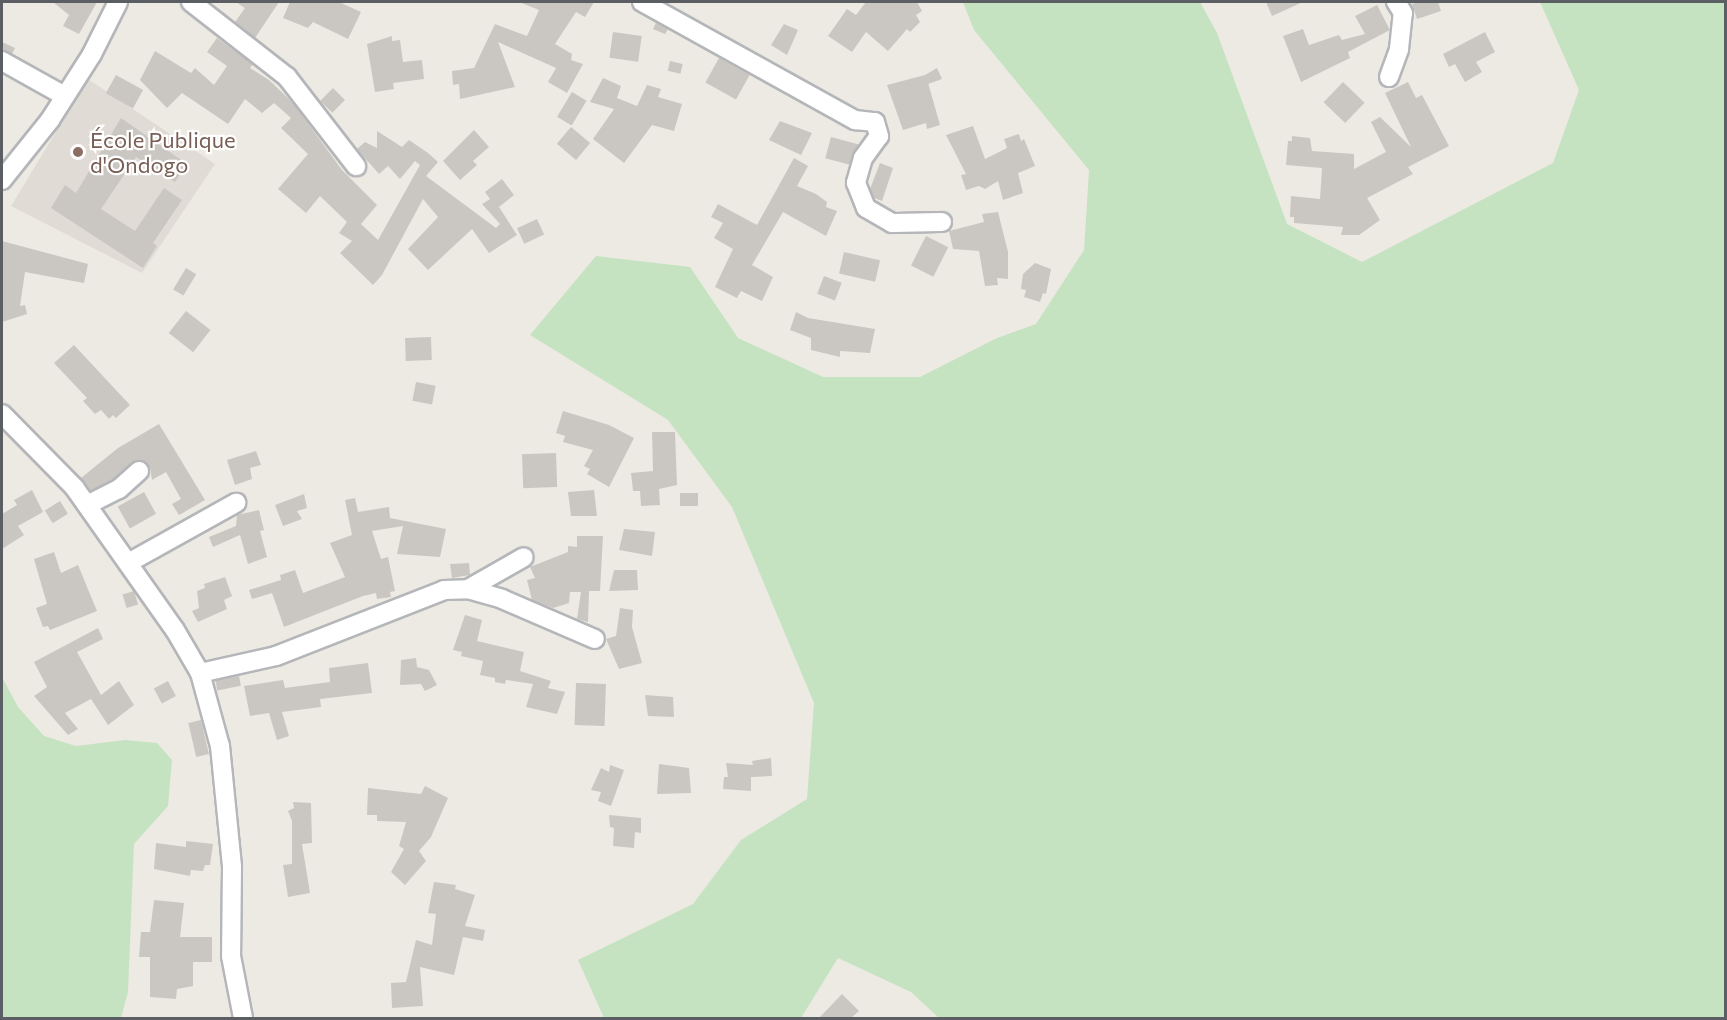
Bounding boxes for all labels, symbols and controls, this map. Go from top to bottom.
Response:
place label: École Publique d'Ondogo [90,126,236,178]
marker: École Publique d'Ondogo [71,145,85,159]

